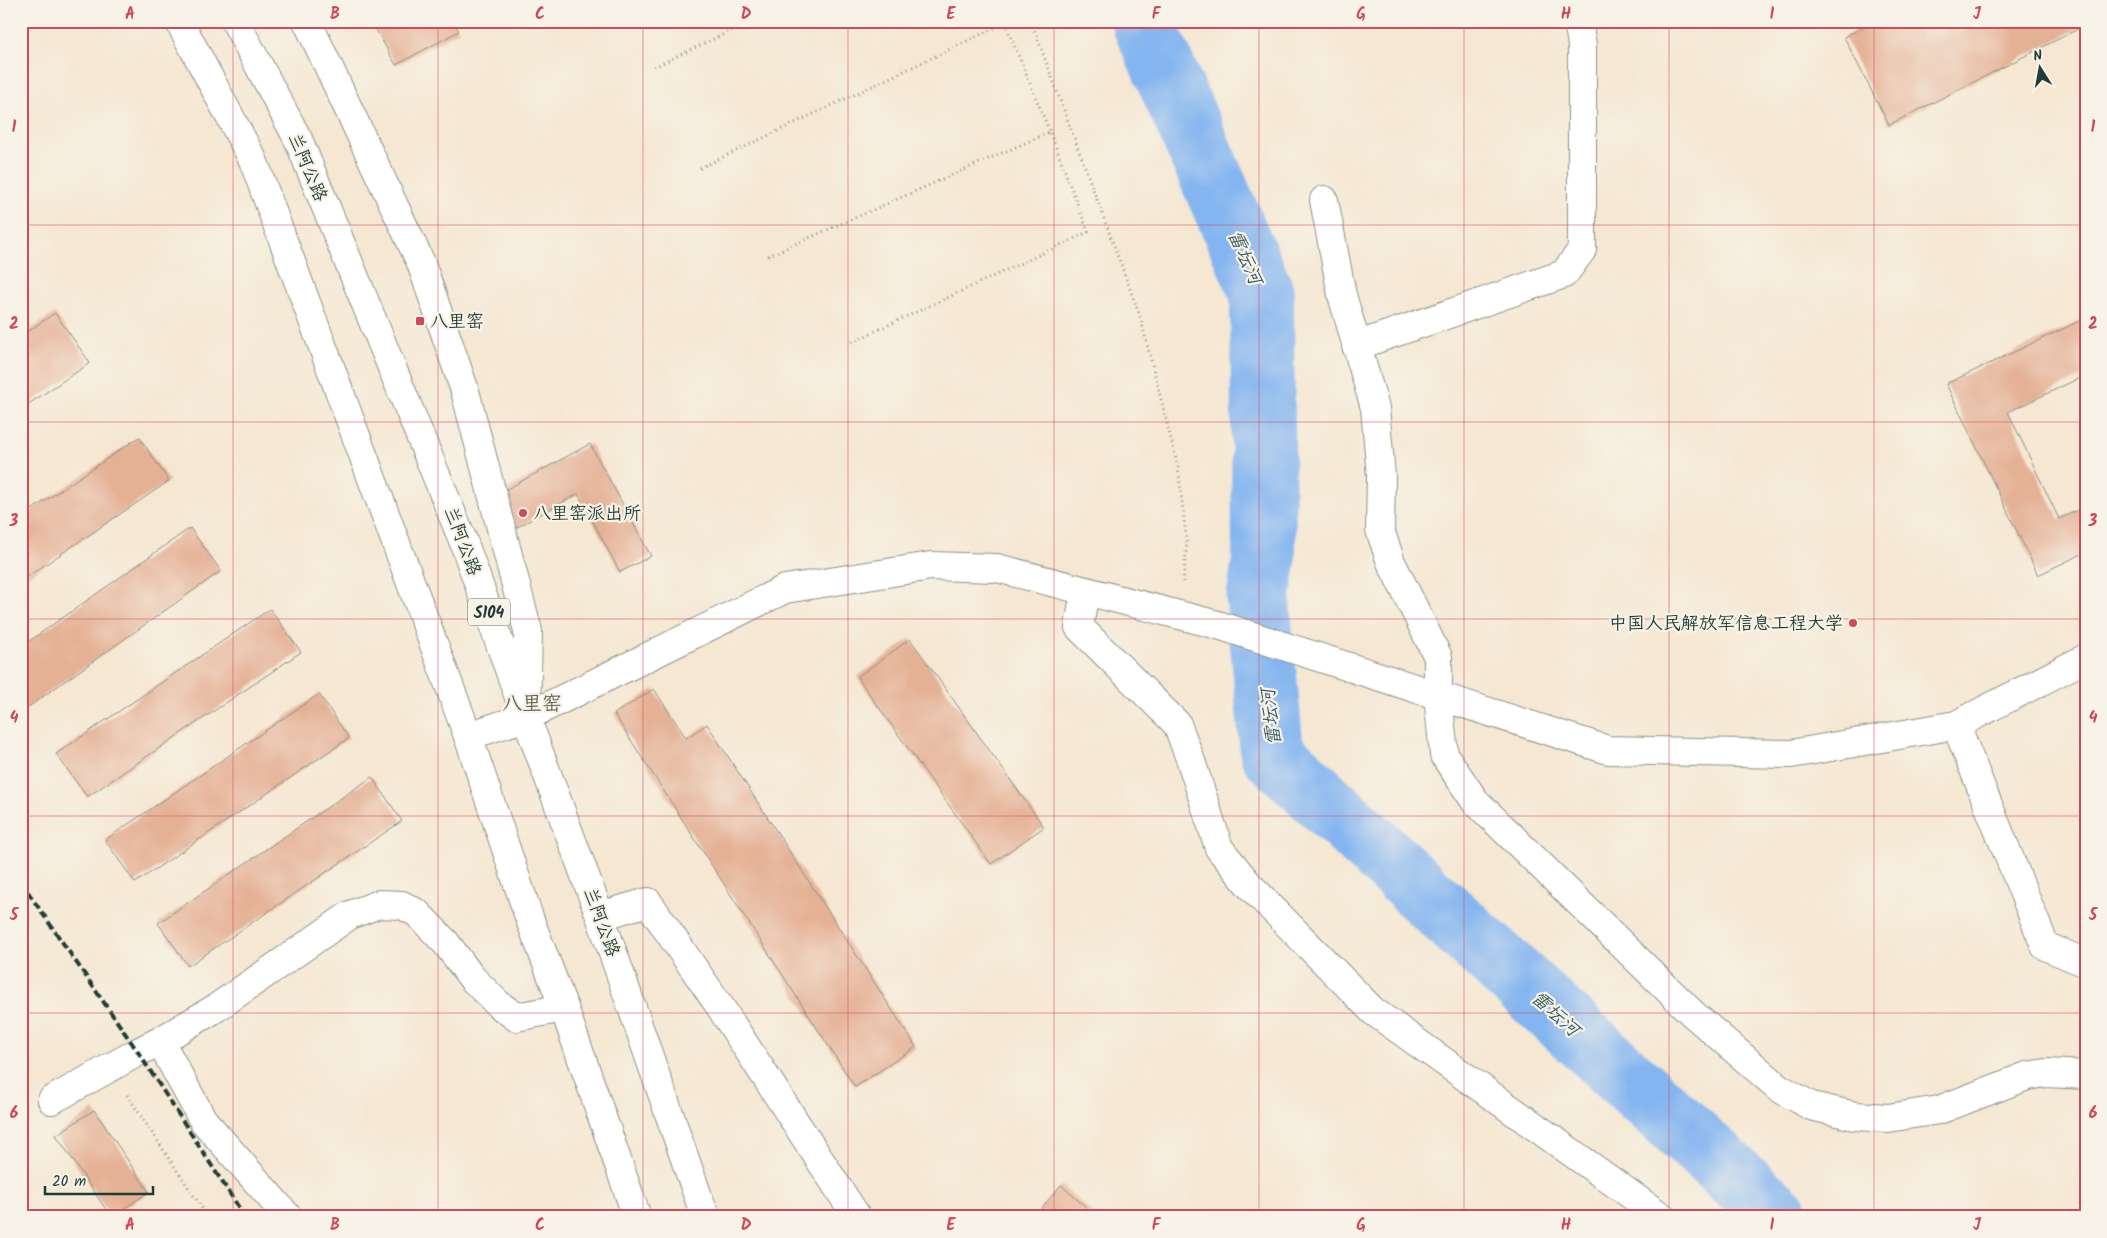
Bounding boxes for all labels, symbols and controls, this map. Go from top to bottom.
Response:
text: A [125,2,135,27]
text: B [330,2,340,27]
text: C [535,2,545,27]
text: D [741,2,752,27]
text: E [947,2,957,27]
text: F [1152,2,1162,27]
text: G [1356,2,1366,27]
text: H [1561,2,1571,27]
text: I [1770,2,1775,27]
text: J [1973,2,1982,27]
north arrow [2014,42,2064,92]
text: N [2031,45,2044,68]
text: 1 [12,115,17,140]
text: 1 [2091,115,2096,140]
street label: 兰阿公路 [279,129,334,206]
water label: 雷坛河 [1219,226,1271,293]
place label: 八里窑 [430,308,484,337]
text: 2 [9,312,19,337]
text: 2 [2088,312,2098,337]
marker: 八里窑 [414,315,426,327]
place label: 八里窑派出所 [533,500,641,529]
street label: 兰阿公路 [435,503,488,580]
marker: 八里窑派出所 [517,507,529,519]
text: 3 [9,509,19,534]
text: 3 [2088,509,2098,534]
road number: S104 [468,598,510,626]
place label: 中国人民解放军信息工程大学 [1609,610,1843,639]
marker: 中国人民解放军信息工程大学 [1847,617,1859,629]
water label: 雷坛河 [1253,684,1290,747]
district label: 八里窑 [502,689,562,721]
text: 4 [10,706,19,731]
text: 4 [2089,706,2098,731]
street label: 兰阿公路 [575,884,627,961]
text: 5 [9,903,20,928]
text: 5 [2088,903,2099,928]
water label: 雷坛河 [1523,984,1588,1047]
text: 6 [10,1101,19,1126]
text: 6 [2089,1101,2098,1126]
scale bar [45,1163,152,1195]
text: 20 m [52,1170,86,1194]
text: A [125,1213,135,1238]
text: B [330,1213,340,1238]
text: C [535,1213,545,1238]
text: D [741,1213,752,1238]
text: E [947,1213,957,1238]
text: F [1152,1213,1162,1238]
text: G [1356,1213,1366,1238]
text: H [1561,1213,1571,1238]
text: I [1770,1213,1775,1238]
text: J [1973,1213,1982,1238]

